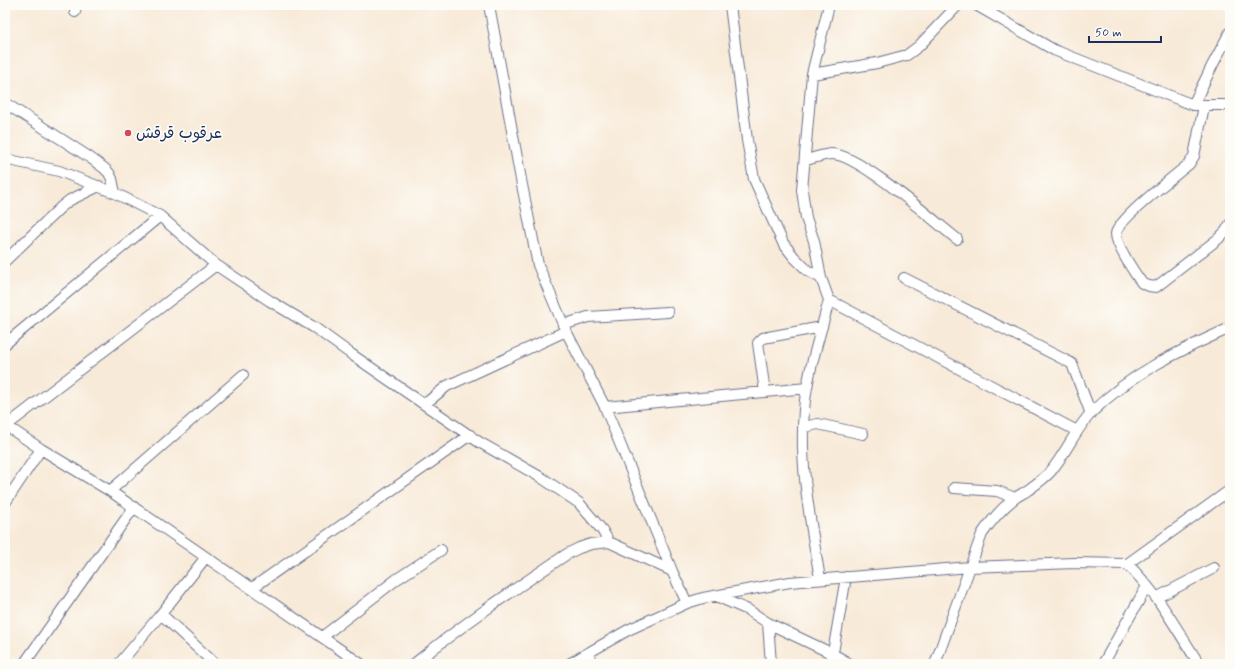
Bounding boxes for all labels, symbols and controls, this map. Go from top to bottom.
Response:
scale bar [1089,18,1161,44]
text: 50 m [1095,25,1122,41]
place label: عرقوب قرقش [136,123,222,144]
marker: عرقوب قرقش [123,128,133,138]

